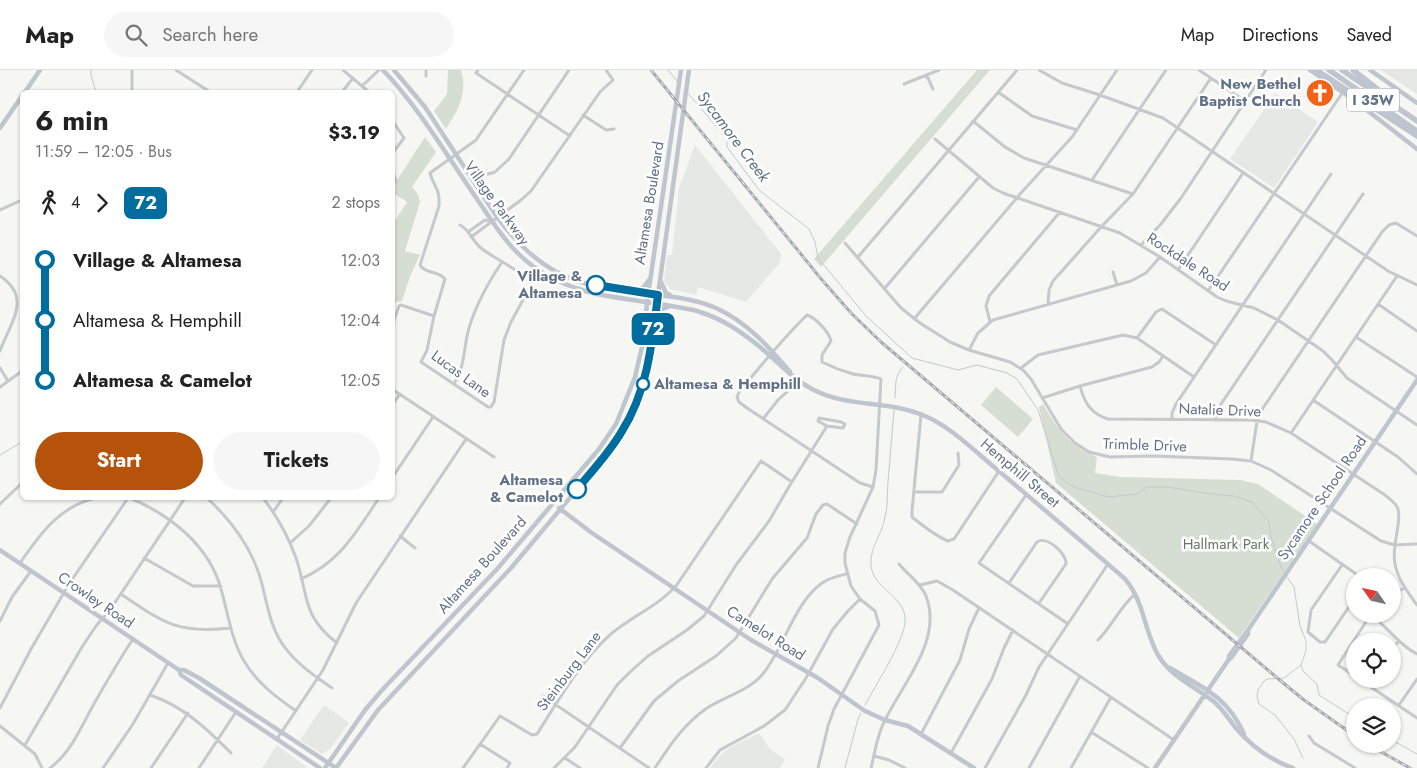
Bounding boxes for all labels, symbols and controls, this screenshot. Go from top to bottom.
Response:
search box [104,12,454,57]
text: Map [25,17,74,52]
icon: search [122,21,150,49]
text: Search here [162,21,258,48]
text: Map [1181,22,1214,48]
text: Directions [1242,22,1318,48]
text: Saved [1346,22,1392,48]
place label: New Bethel Baptist Church [1199,73,1301,112]
church icon: New Bethel Baptist Church [1305,78,1335,108]
water label: Sycamore Creek [692,86,776,187]
road number: I 35W [1347,88,1399,112]
text: 6 min [35,100,109,141]
text: $3.19 [328,119,380,146]
text: 11:59 – 12:05 · Bus [35,140,172,163]
street label: Altamesa Boulevard [628,140,670,266]
street label: Village Parkway [459,156,535,250]
icon: walk [35,189,63,217]
icon: forward [88,189,116,217]
text: 72 [134,190,157,216]
text: 4 [71,191,80,214]
text: 2 stops [332,191,380,214]
street label: Rockdale Road [1143,227,1233,297]
text: Village & Altamesa [73,247,242,274]
text: 12:03 [341,249,380,272]
place label: Village & Altamesa [516,265,583,304]
marker: Village & Altamesa [586,275,606,295]
text: Altamesa & Hemphill [73,307,242,334]
text: 12:04 [340,309,380,332]
line badge: 72 [630,313,676,345]
text: 72 [642,316,664,342]
street label: Lucas Lane [427,345,496,403]
text: Altamesa & Camelot [73,367,252,394]
text: 12:05 [340,369,380,392]
place label: Altamesa & Hemphill [653,373,801,395]
marker: Altamesa & Hemphill [636,377,650,391]
street label: Natalie Drive [1178,398,1262,422]
street label: Sycamore School Road [1272,431,1372,565]
button: Start [35,432,203,490]
button: Tickets [213,432,380,490]
street label: Hemphill Street [976,433,1065,513]
street label: Trimble Drive [1103,433,1188,457]
place label: Altamesa & Camelot [490,469,563,508]
marker: Altamesa & Camelot [567,479,587,499]
street label: Altamesa Boulevard [432,511,532,619]
park label: Hallmark Park [1183,533,1270,555]
street label: Crowley Road [53,566,139,634]
north arrow [1346,568,1401,622]
map controls [1346,568,1401,753]
street label: Camelot Road [722,600,810,666]
street label: Steinburg Lane [532,626,607,716]
button: locate [1346,633,1401,688]
button: layers [1346,698,1401,753]

